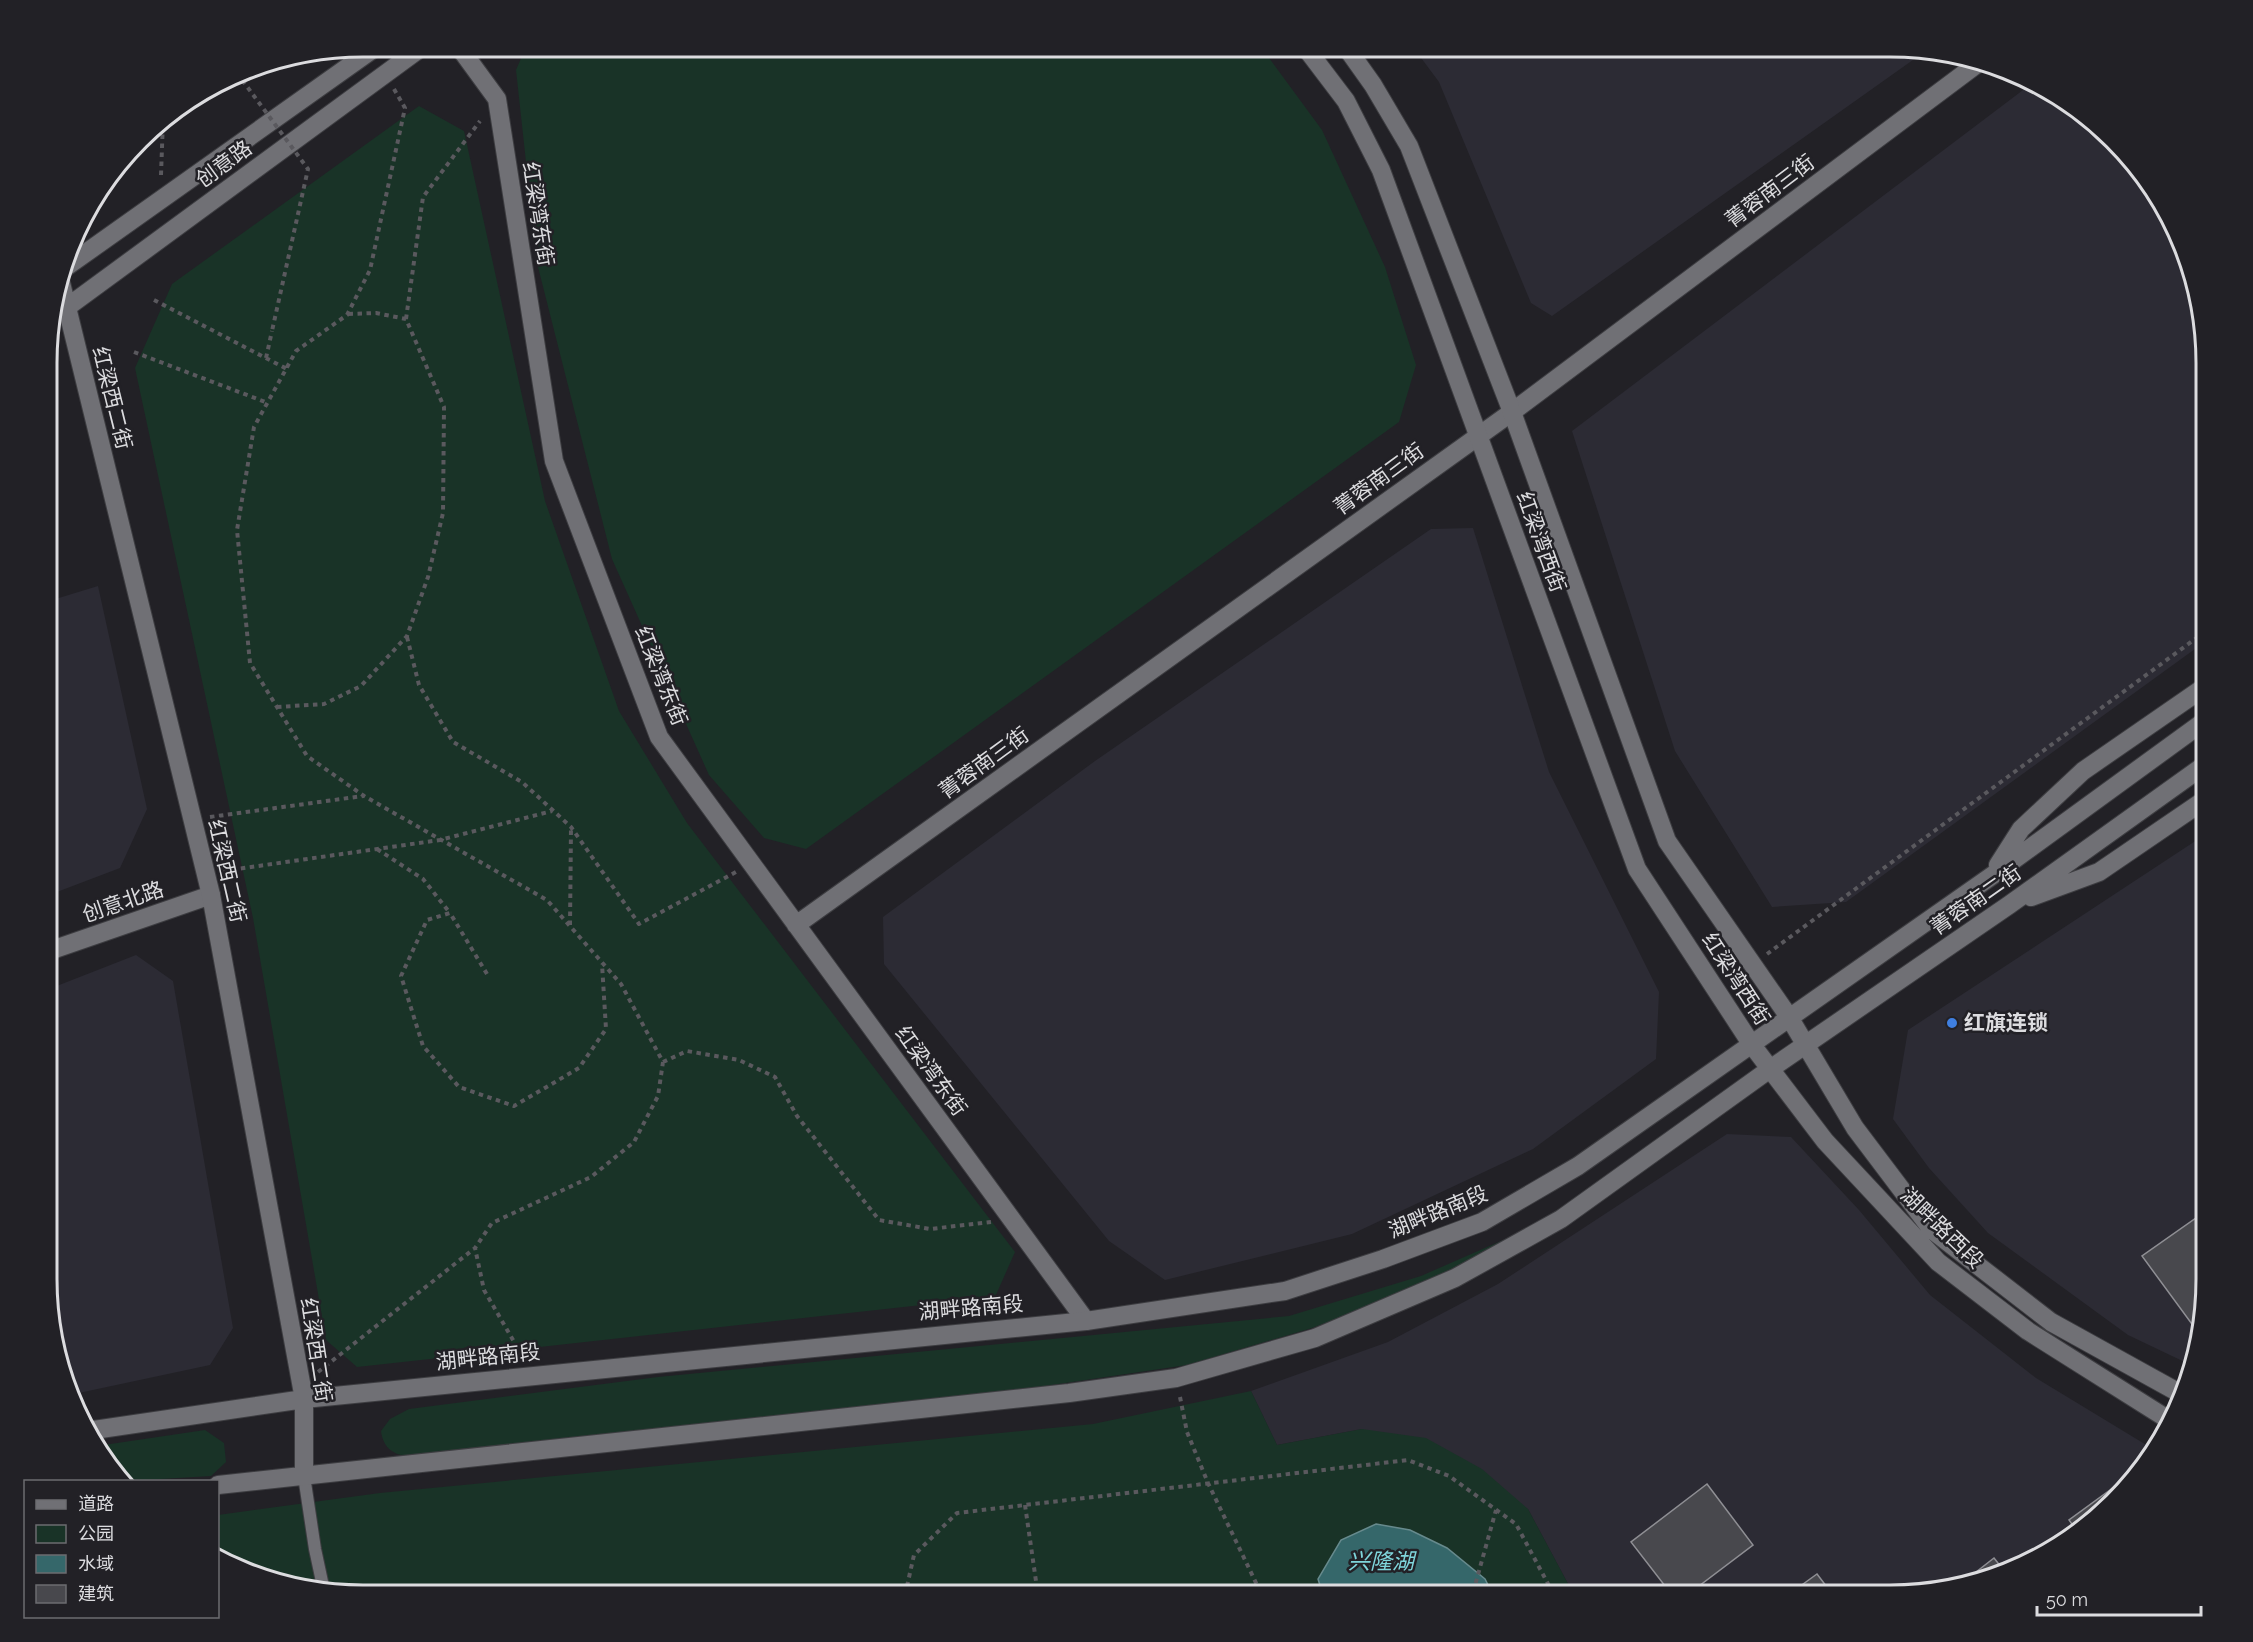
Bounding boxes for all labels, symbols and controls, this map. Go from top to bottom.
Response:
street label: 创意路 [191,135,257,192]
street label: 菁蓉南三街 [1720,149,1819,232]
street label: 红梁湾东街 [518,160,559,268]
street label: 红梁西二街 [88,344,137,452]
street label: 菁蓉南三街 [1329,438,1429,520]
street label: 红梁湾西街 [1512,488,1571,595]
street label: 红梁湾东街 [630,622,693,729]
street label: 菁蓉南三街 [934,722,1034,804]
street label: 红梁西二街 [203,817,251,925]
street label: 菁蓉南二街 [1926,859,2026,940]
street label: 创意北路 [79,876,167,927]
street label: 红梁湾西街 [1697,928,1775,1030]
place label: 红旗连锁 [1964,1010,2048,1035]
marker: 红旗连锁 [1945,1016,1959,1030]
street label: 红梁湾东街 [890,1021,972,1121]
street label: 湖畔路南段 [1384,1180,1491,1243]
street label: 湖畔路西段 [1896,1182,1989,1273]
street label: 湖畔路南段 [918,1290,1024,1325]
street label: 红梁西二街 [296,1296,337,1404]
street label: 湖畔路南段 [434,1339,541,1374]
legend [24,1480,219,1618]
text: 道路 [78,1493,114,1514]
text: 公园 [78,1523,114,1544]
water label: 兴隆湖 [1348,1548,1417,1574]
text: 水域 [78,1553,114,1574]
scale bar [2037,1579,2200,1617]
text: 建筑 [78,1583,114,1604]
text: 50 m [2046,1589,2088,1610]

